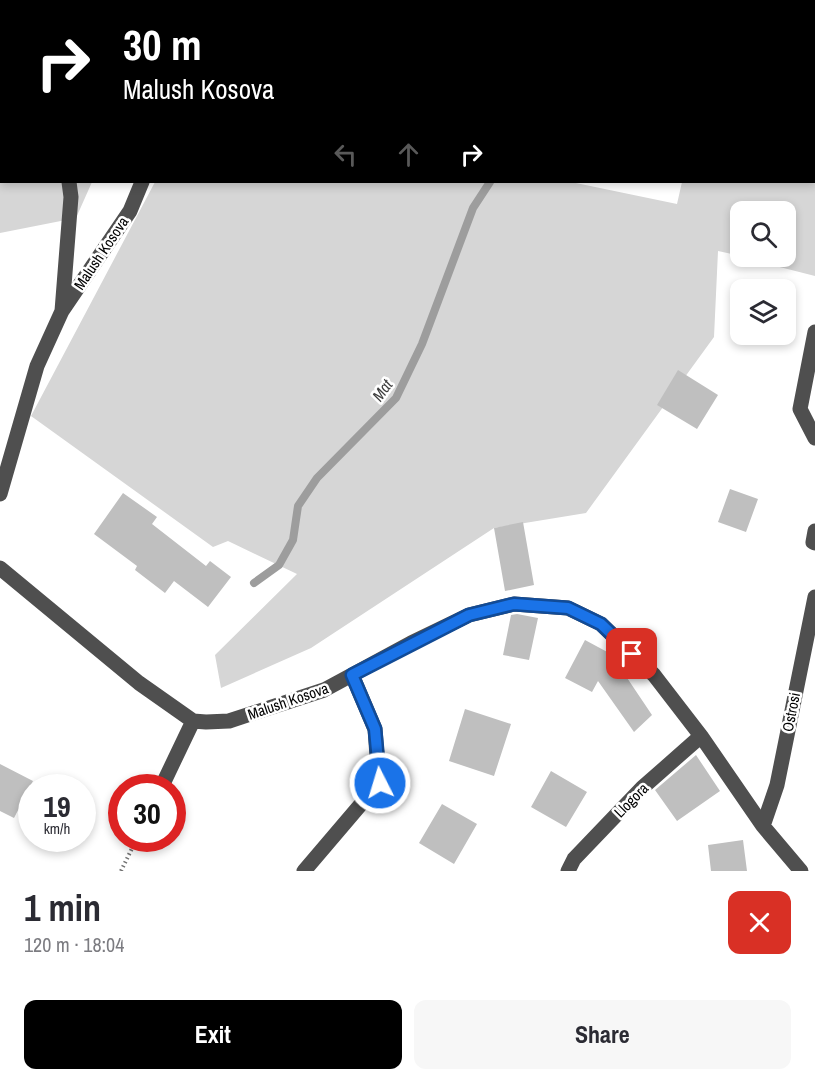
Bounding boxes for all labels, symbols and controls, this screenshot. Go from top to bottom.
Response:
text: 30 m [123,17,202,73]
icon: right [24,24,102,102]
text: Malush Kosova [123,71,274,107]
icon: left [329,138,362,171]
icon: ahead [392,138,425,171]
icon: right [455,138,488,171]
map controls [730,201,796,345]
button: search [730,201,796,267]
street label: Malush Kosova [69,212,133,294]
button: layers [730,279,796,345]
water label: Mat [367,374,398,405]
pin [606,628,657,679]
icon: arrive [615,637,648,670]
street label: Malush Kosova [245,677,331,725]
street label: Ostrosi [777,691,805,733]
position arrow [348,751,412,815]
speed limit sign: 30 [108,774,186,852]
street label: Llogora [609,778,653,822]
text: 19 [43,786,71,826]
text: km/h [44,818,70,839]
text: 1 min [24,884,101,932]
button: close [728,891,791,954]
text: 120 m · 18:04 [24,931,124,958]
button: Exit [24,1000,402,1069]
button: Share [414,1000,791,1069]

